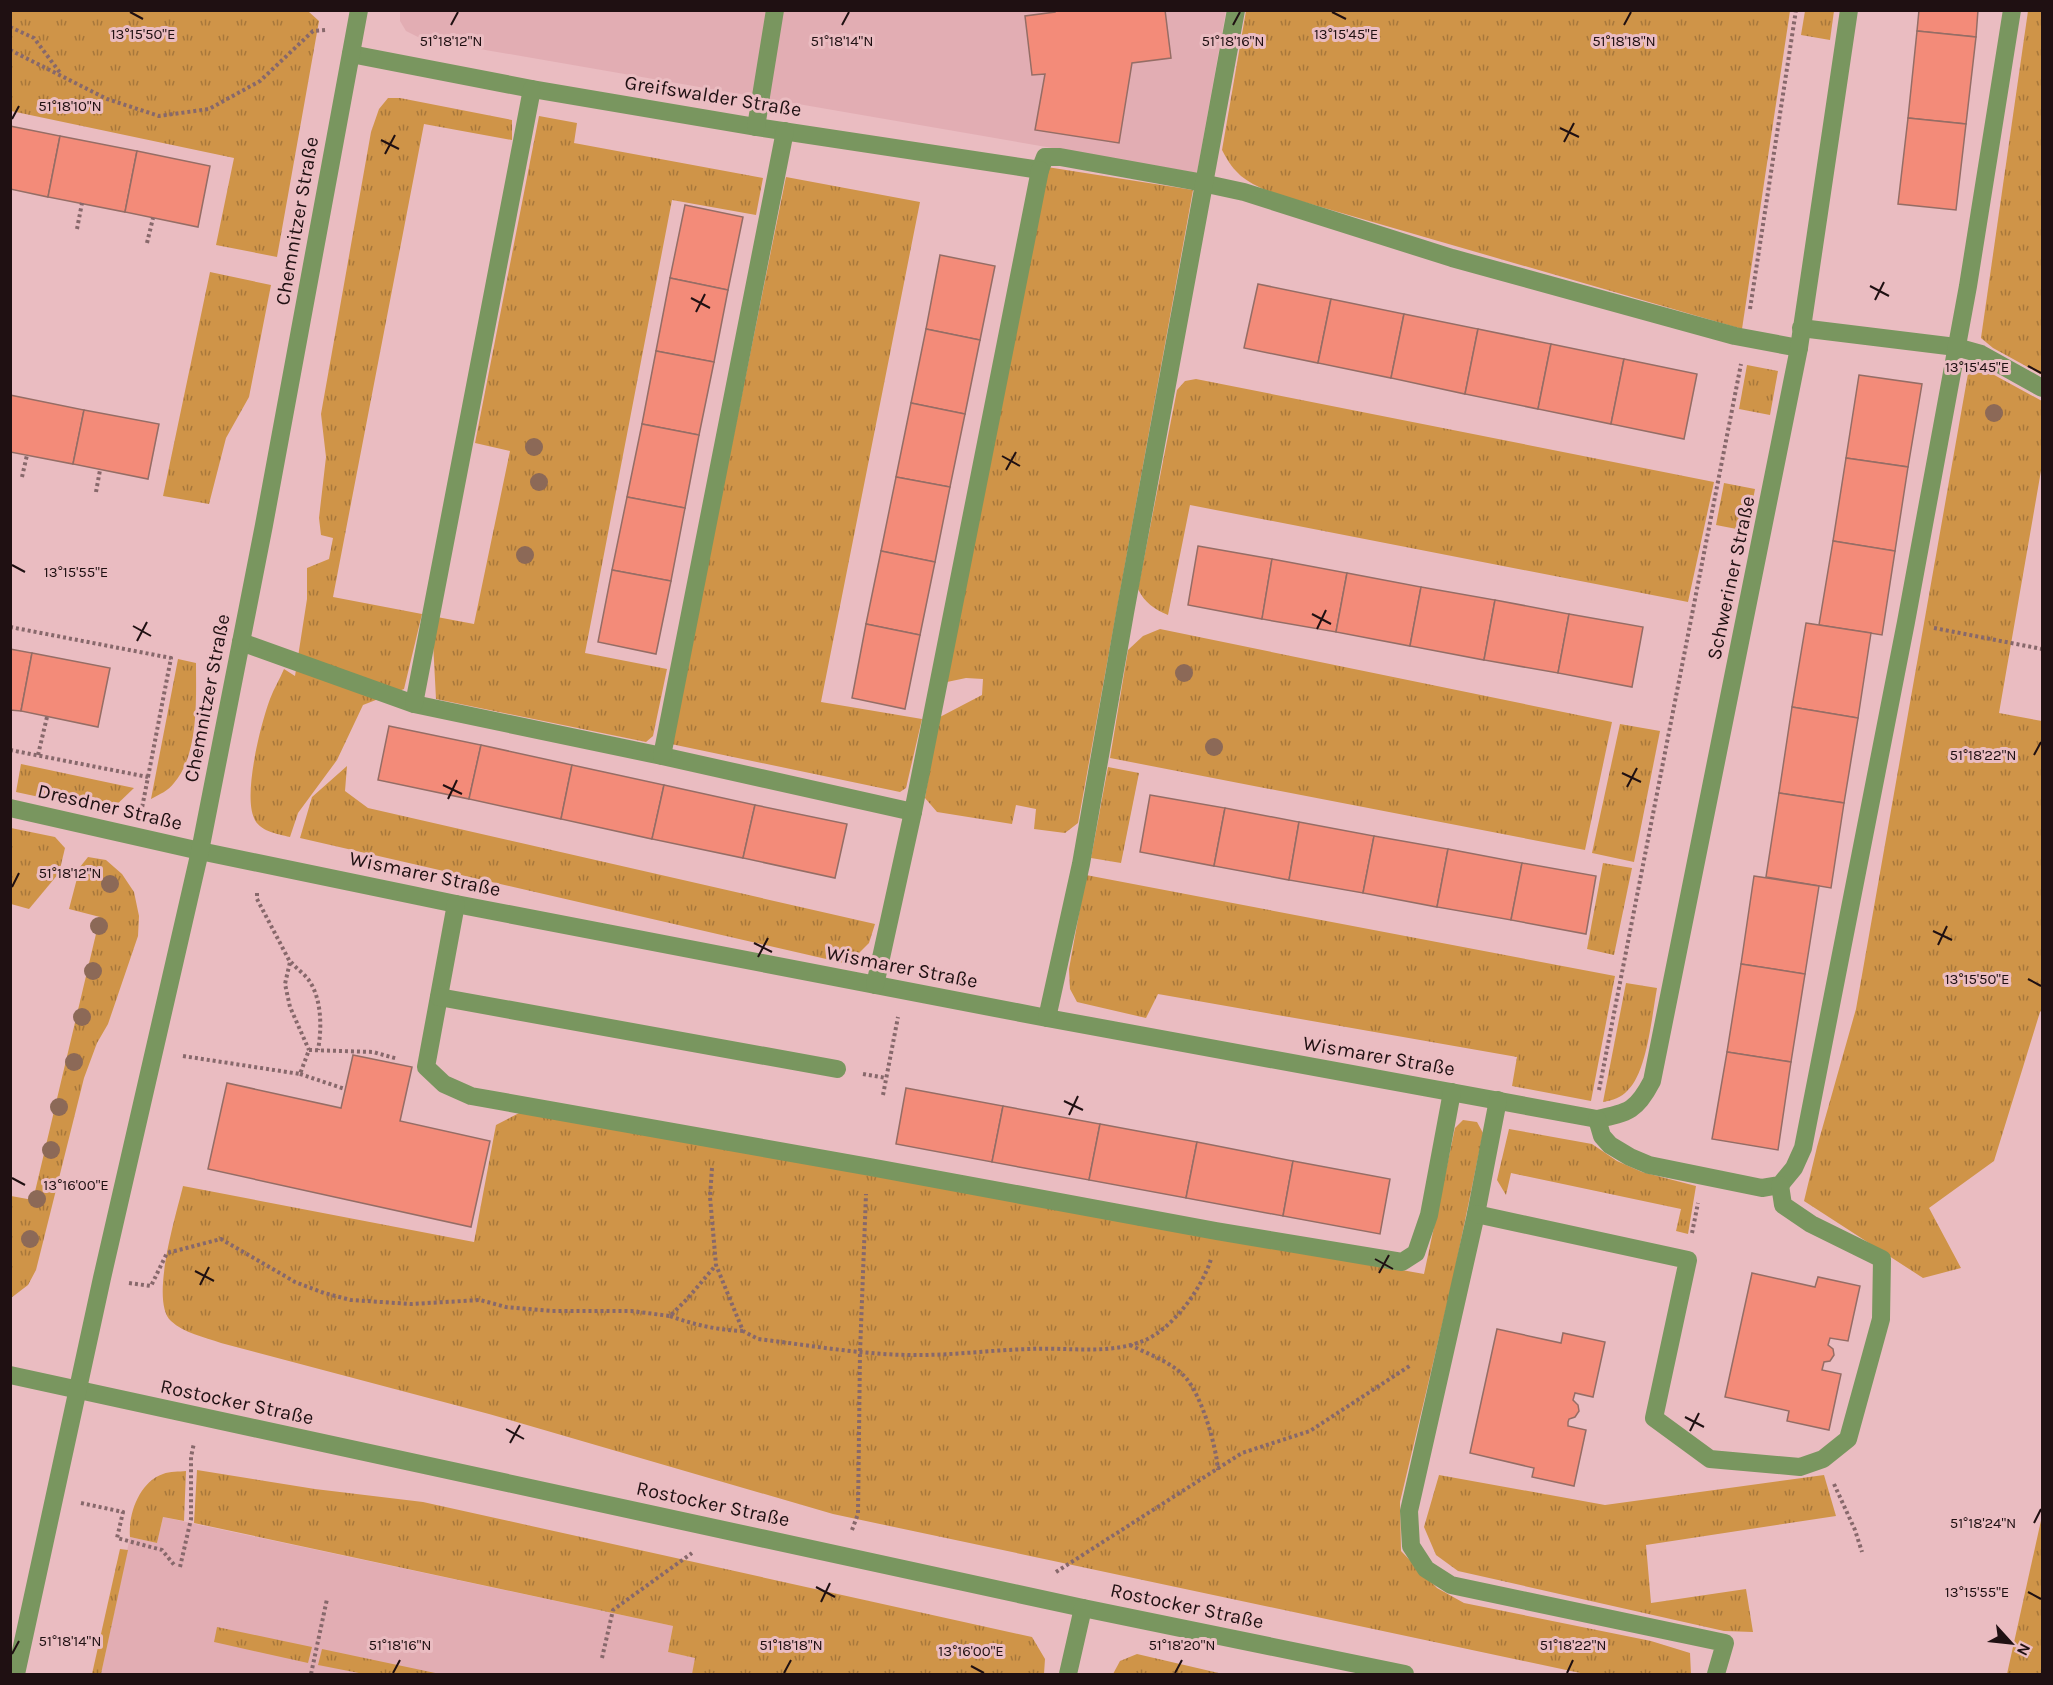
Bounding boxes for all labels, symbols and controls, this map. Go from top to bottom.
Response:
text: 13°15'50"E [111,25,175,43]
text: 13°15'45"E [1314,25,1378,43]
text: 51°18'12"N [419,32,483,50]
text: 51°18'14"N [811,32,873,50]
text: 51°18'16"N [1201,32,1265,50]
text: 51°18'18"N [1592,32,1656,50]
street label: Greifswalder Straße [623,71,803,121]
text: 51°18'10"N [38,97,102,115]
street label: Chemnitzer Straße [271,135,323,307]
text: 13°15'45"E [1945,358,2009,376]
street label: Schweriner Straße [1702,494,1760,662]
text: 13°15'55"E [44,563,108,581]
street label: Chemnitzer Straße [179,612,235,784]
text: 51°18'22"N [1950,746,2016,764]
street label: Dresdner Straße [35,779,185,835]
street label: Wismarer Straße [347,847,503,901]
text: 51°18'12"N [38,864,102,882]
street label: Wismarer Straße [824,941,980,993]
text: 13°15'50"E [1945,970,2009,988]
street label: Wismarer Straße [1301,1031,1457,1081]
text: 13°16'00"E [43,1176,109,1194]
street label: Rostocker Straße [158,1374,316,1430]
street label: Rostocker Straße [634,1476,792,1532]
text: 51°18'24"N [1950,1514,2016,1532]
street label: Rostocker Straße [1108,1578,1266,1634]
text: 13°15'55"E [1945,1583,2009,1601]
north arrow [1981,1613,2041,1673]
text: 51°18'14"N [39,1632,101,1650]
text: 51°18'16"N [368,1636,432,1654]
text: 51°18'18"N [759,1636,823,1654]
text: 51°18'20"N [1148,1636,1216,1654]
text: 51°18'22"N [1540,1636,1606,1654]
text: N [2013,1640,2035,1659]
text: 13°16'00"E [938,1642,1004,1660]

